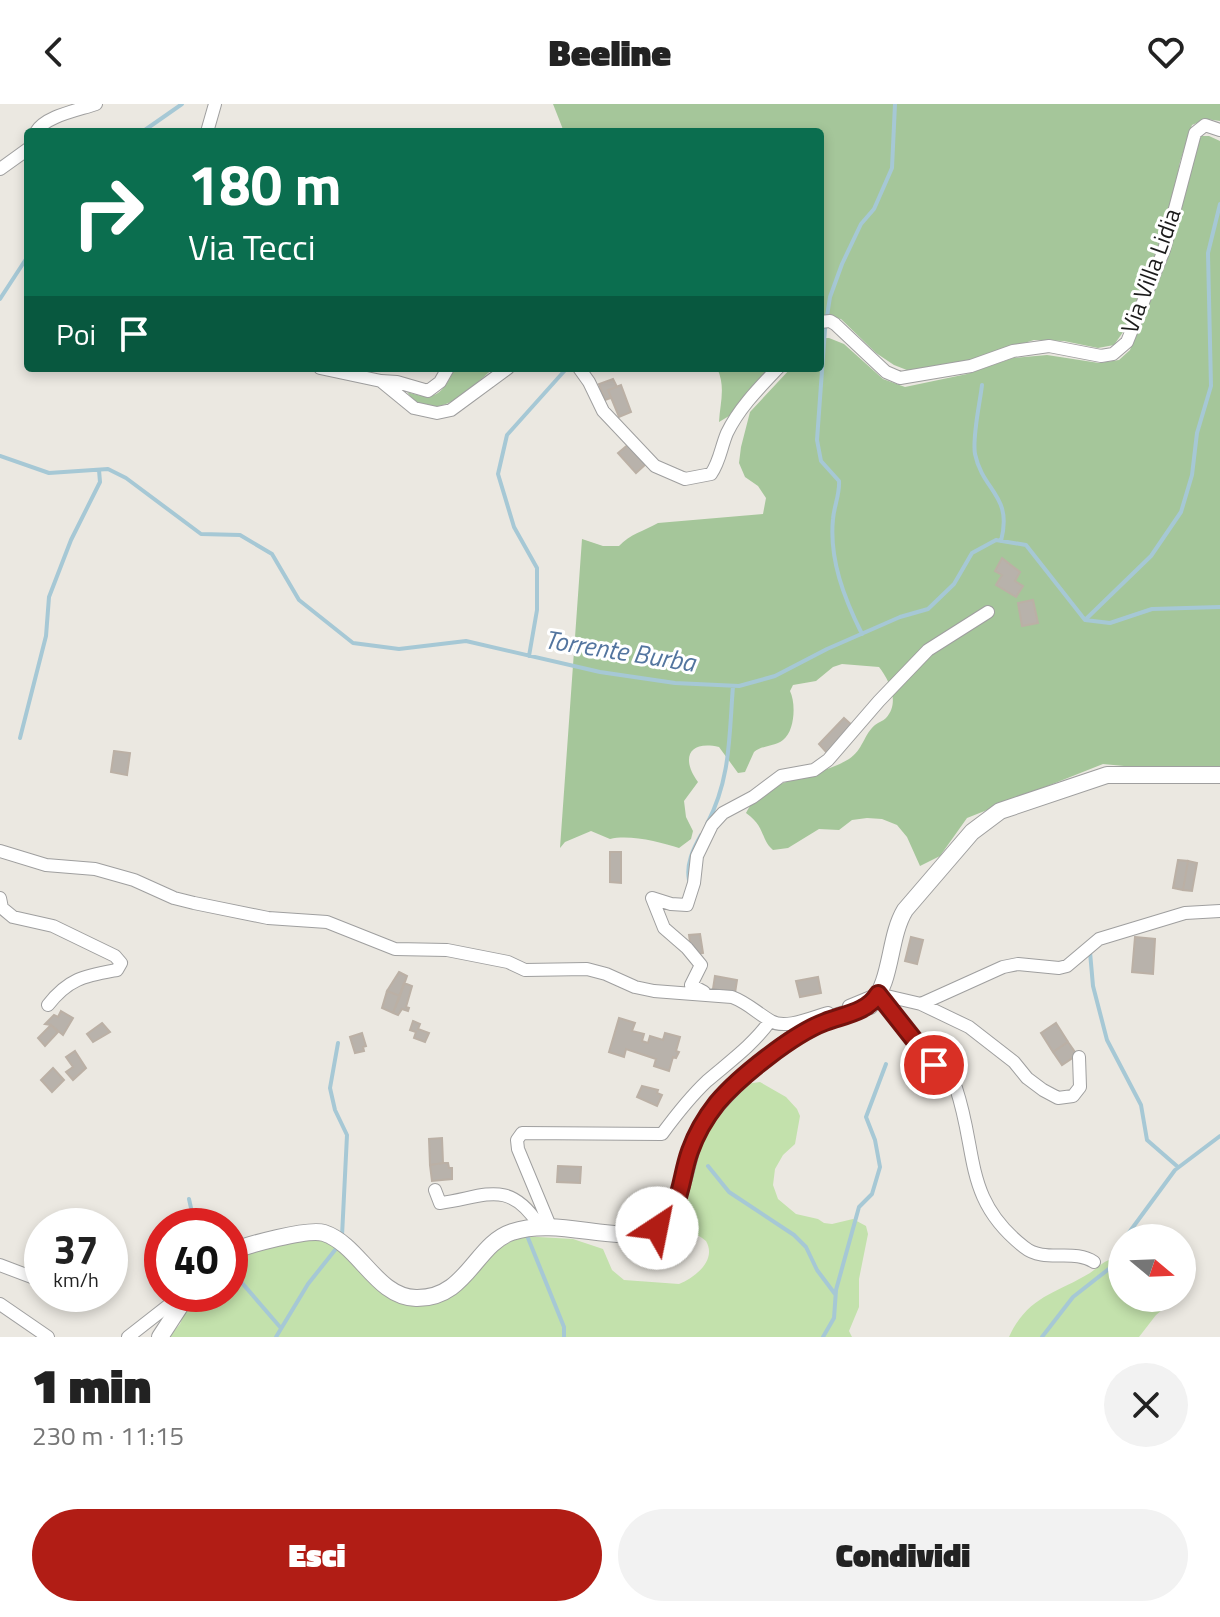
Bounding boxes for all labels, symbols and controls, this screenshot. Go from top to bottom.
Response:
text: Beeline [549,25,671,80]
icon: back [32,30,76,74]
icon: heart [1144,30,1188,74]
text: 180 m [188,142,341,227]
icon: right [56,160,160,264]
street label: Via Villa Lidia [1111,203,1189,338]
text: Via Tecci [188,219,316,274]
text: Poi [56,311,96,357]
icon: arrive [112,312,156,356]
water label: Torrente Burba [542,619,700,682]
pin [900,1031,968,1099]
icon: arrive [912,1043,956,1087]
position arrow [615,1186,699,1270]
speed limit sign: 40 [144,1208,248,1312]
text: 37 [54,1219,98,1280]
north arrow [1108,1224,1196,1312]
map controls [1108,1224,1196,1312]
text: km/h [53,1264,99,1295]
text: 1 min [32,1349,151,1422]
button: close [1104,1363,1188,1447]
text: 230 m · 11:15 [32,1416,184,1455]
button: Esci [32,1509,602,1601]
button: Condividi [618,1509,1188,1601]

